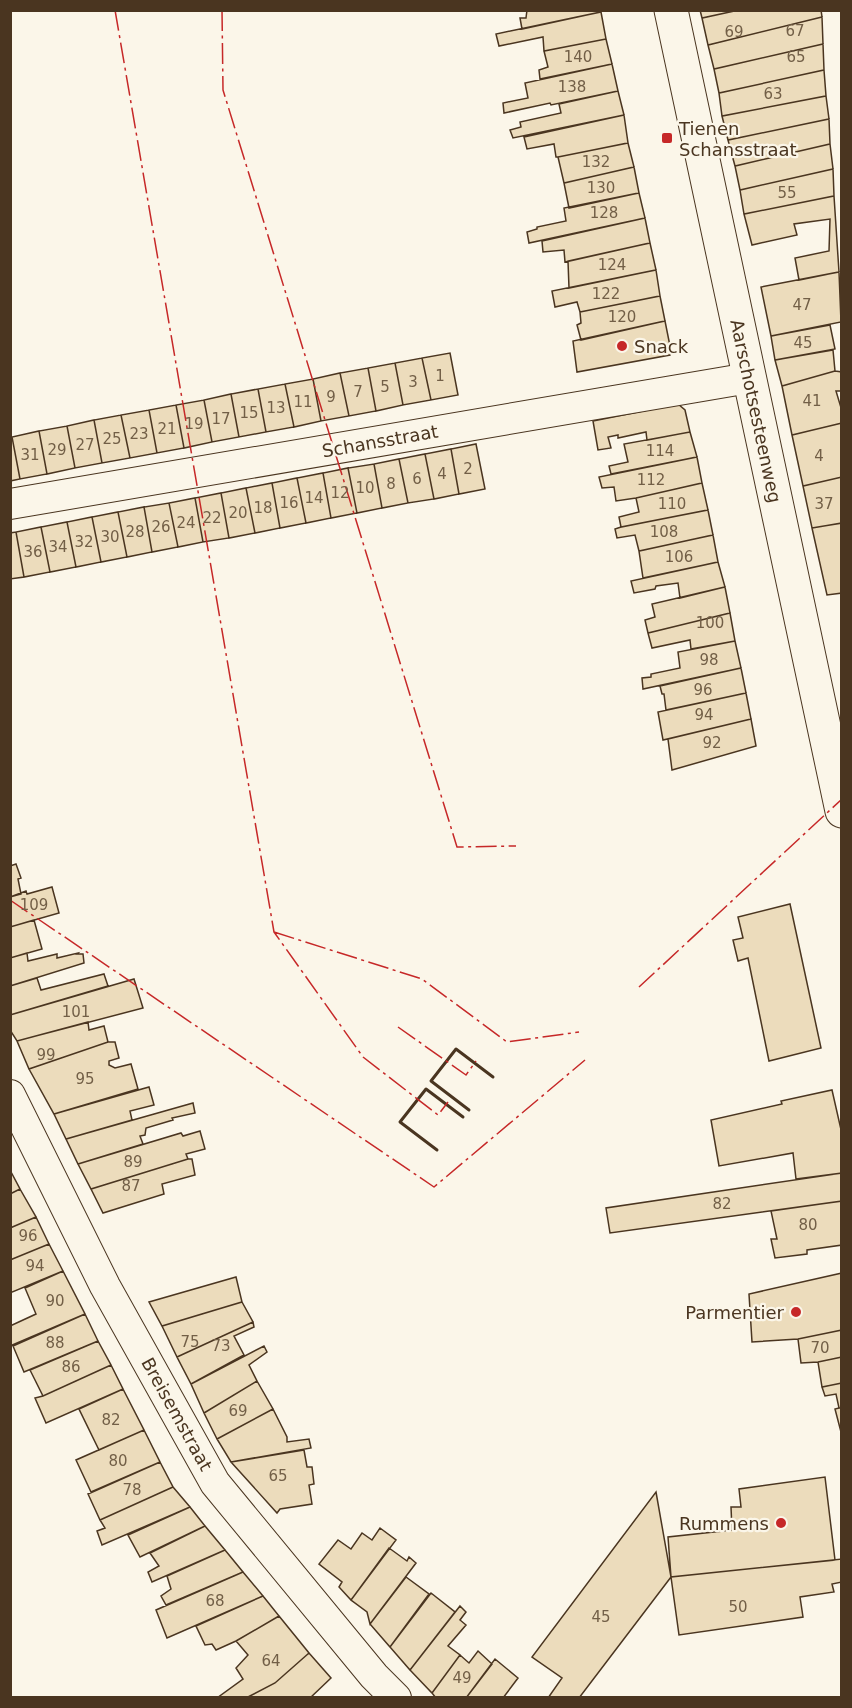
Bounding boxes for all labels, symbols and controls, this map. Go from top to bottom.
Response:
house number: 67 [785,22,805,40]
house number: 69 [724,23,744,41]
house number: 140 [564,48,592,66]
house number: 65 [786,48,806,66]
house number: 138 [558,78,586,96]
house number: 63 [763,85,783,103]
place label: Tienen Schansstraat [678,118,797,160]
marker: Tienen Schansstraat [660,131,674,145]
house number: 132 [582,153,610,171]
house number: 130 [587,179,615,197]
house number: 55 [777,184,797,202]
house number: 128 [590,204,618,222]
house number: 124 [598,256,626,274]
house number: 122 [592,285,620,303]
house number: 47 [792,296,812,314]
house number: 120 [608,308,636,326]
street label: Aarschotsesteenweg [726,317,786,505]
house number: 45 [793,334,813,352]
place label: Snack [634,336,689,357]
marker: Snack [615,339,629,353]
house number: 1 [435,367,445,385]
house number: 3 [408,373,418,391]
house number: 5 [380,378,390,396]
house number: 7 [353,383,363,401]
house number: 9 [326,388,336,406]
house number: 41 [802,392,822,410]
house number: 11 [293,393,313,411]
house number: 13 [266,399,286,417]
house number: 15 [239,404,259,422]
house number: 17 [211,410,231,428]
house number: 19 [184,415,204,433]
house number: 21 [157,420,177,438]
street label: Schansstraat [320,420,440,462]
house number: 23 [129,425,149,443]
house number: 25 [102,430,122,448]
house number: 27 [75,436,95,454]
house number: 29 [47,441,67,459]
house number: 114 [646,442,674,460]
house number: 31 [20,446,40,464]
house number: 4 [814,447,824,465]
house number: 2 [463,460,473,478]
house number: 4 [437,465,447,483]
house number: 6 [412,470,422,488]
house number: 112 [637,471,665,489]
house number: 8 [386,475,396,493]
house number: 10 [355,479,375,497]
house number: 12 [330,484,350,502]
house number: 14 [304,489,324,507]
house number: 16 [279,494,299,512]
house number: 110 [658,495,686,513]
house number: 37 [814,495,834,513]
house number: 18 [253,499,273,517]
house number: 20 [228,504,248,522]
house number: 22 [202,509,222,527]
house number: 24 [176,514,196,532]
house number: 26 [151,518,171,536]
house number: 28 [125,523,145,541]
house number: 108 [650,523,678,541]
house number: 30 [100,528,120,546]
house number: 32 [74,533,94,551]
house number: 34 [48,538,68,556]
house number: 36 [23,543,43,561]
house number: 106 [665,548,693,566]
house number: 100 [696,614,724,632]
house number: 98 [699,651,719,669]
house number: 96 [693,681,713,699]
house number: 94 [694,706,714,724]
house number: 92 [702,734,722,752]
house number: 109 [20,896,48,914]
house number: 101 [62,1003,90,1021]
house number: 99 [36,1046,56,1064]
house number: 95 [75,1070,95,1088]
house number: 89 [123,1153,143,1171]
house number: 87 [121,1177,141,1195]
house number: 82 [712,1195,732,1213]
house number: 80 [798,1216,818,1234]
house number: 96 [18,1227,38,1245]
house number: 94 [25,1257,45,1275]
house number: 90 [45,1292,65,1310]
place label: Parmentier [685,1302,785,1323]
marker: Parmentier [789,1305,803,1319]
house number: 75 [180,1333,200,1351]
house number: 88 [45,1334,65,1352]
house number: 73 [211,1337,231,1355]
house number: 70 [810,1339,830,1357]
street label: Breisemstraat [137,1354,217,1474]
house number: 86 [61,1358,81,1376]
house number: 69 [228,1402,248,1420]
house number: 82 [101,1411,121,1429]
house number: 80 [108,1452,128,1470]
house number: 65 [268,1467,288,1485]
house number: 78 [122,1481,142,1499]
place label: Rummens [679,1513,769,1534]
marker: Rummens [774,1516,788,1530]
house number: 68 [205,1592,225,1610]
house number: 50 [728,1598,748,1616]
house number: 45 [591,1608,611,1626]
house number: 64 [261,1652,281,1670]
house number: 49 [452,1669,472,1687]

